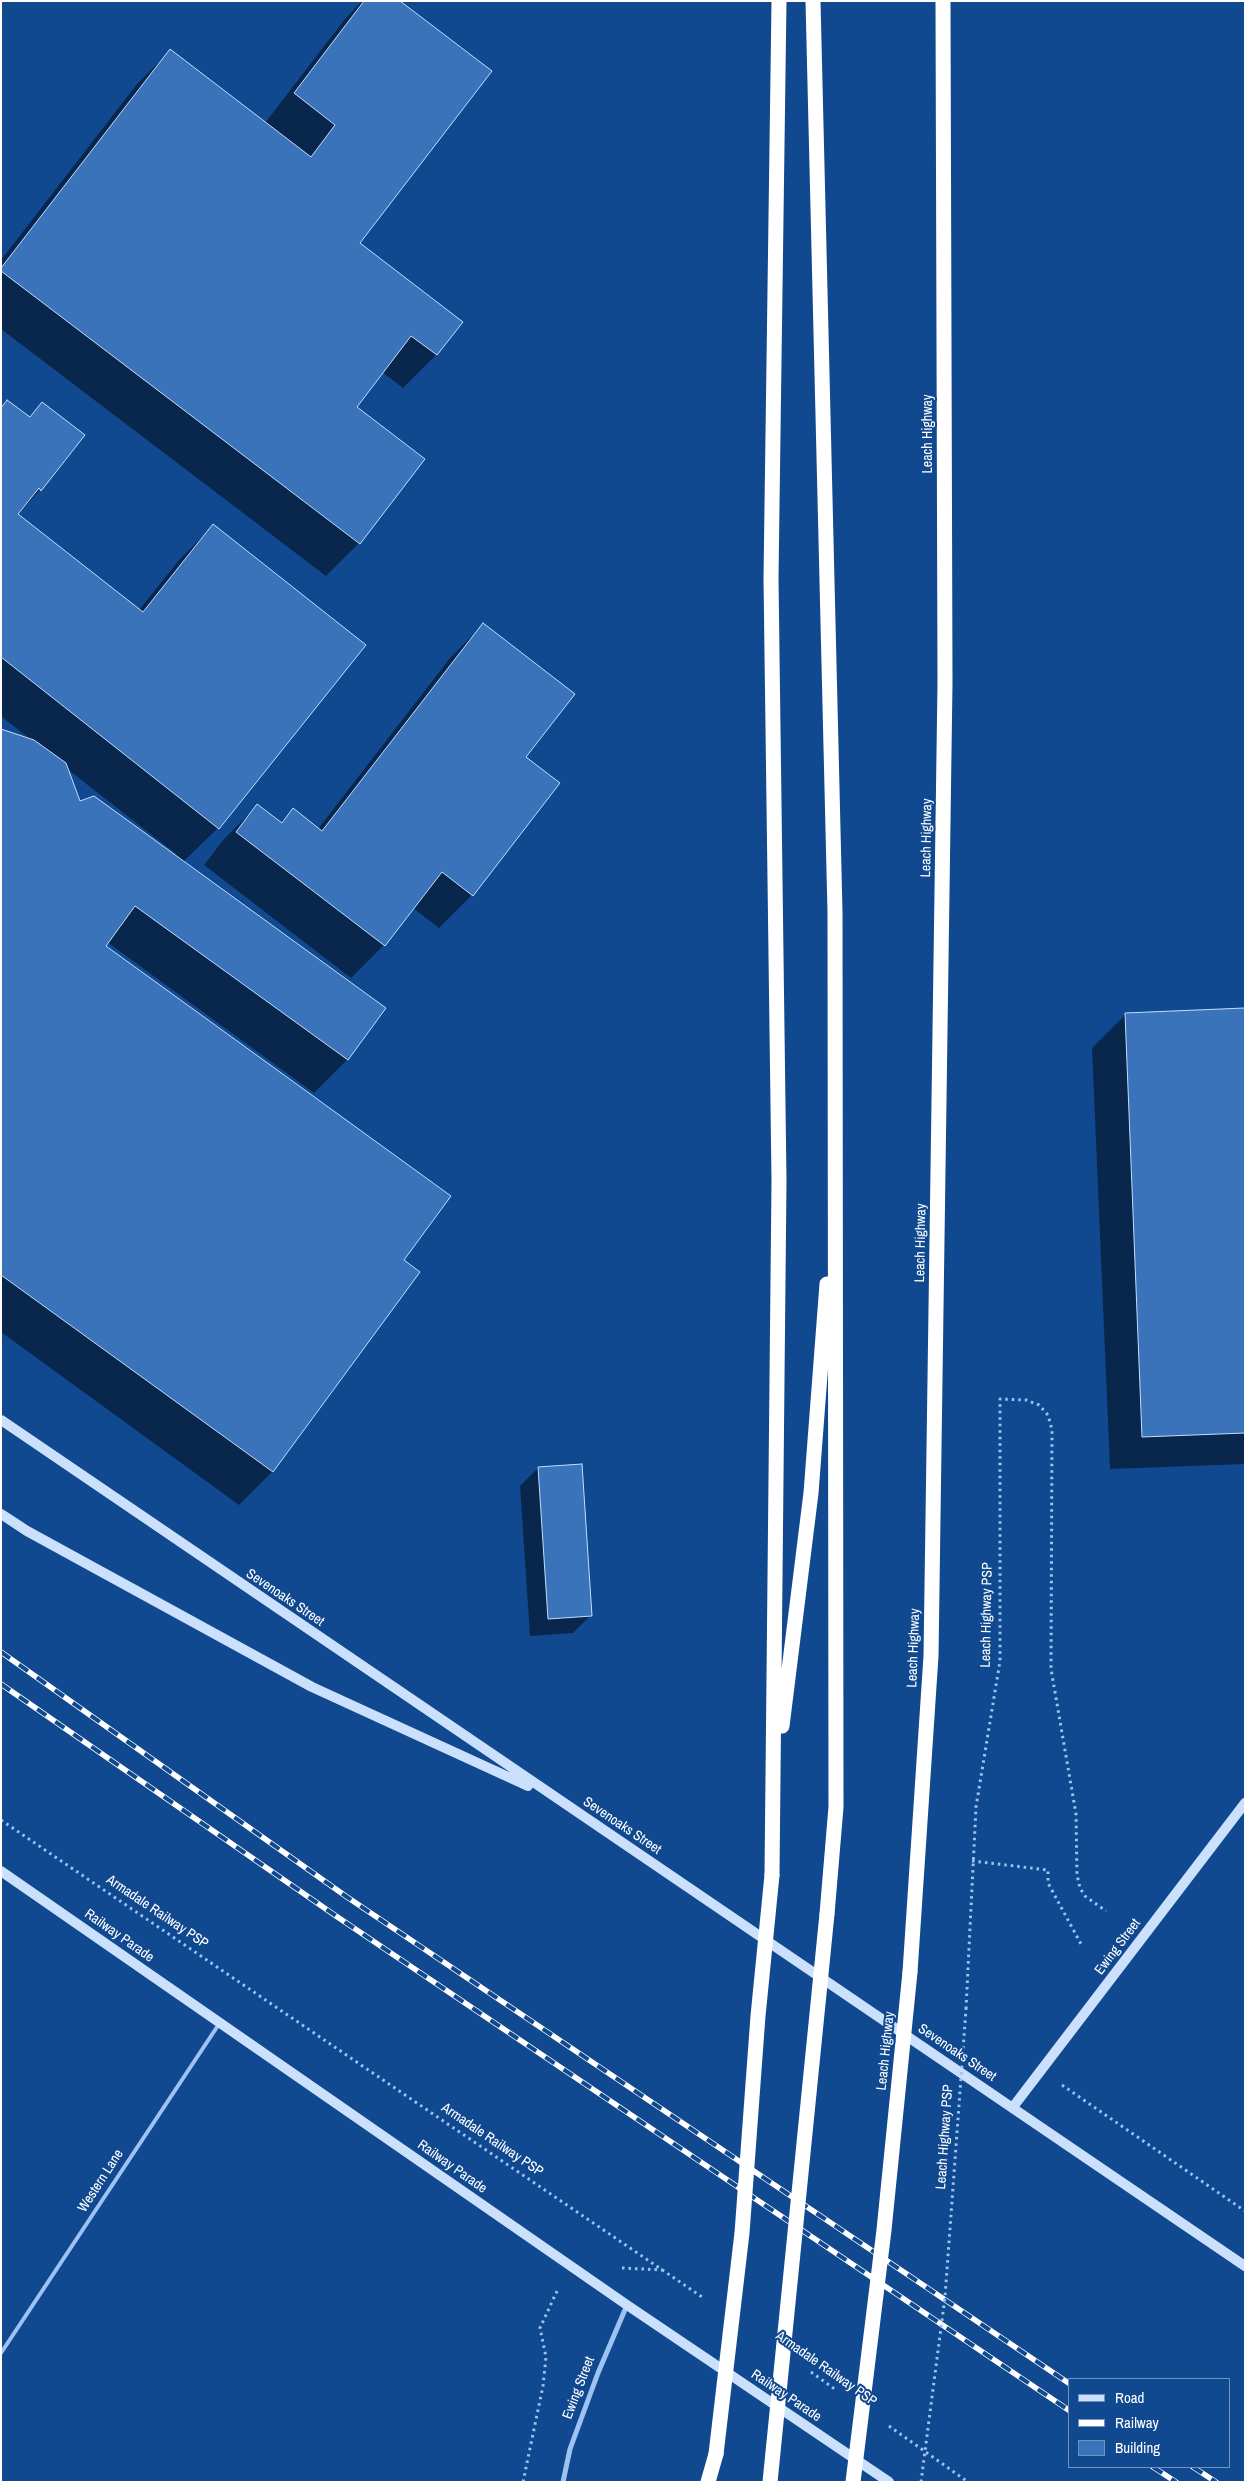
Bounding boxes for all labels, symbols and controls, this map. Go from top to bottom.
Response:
street label: Leach Highway [920,394,936,474]
street label: Leach Highway [918,798,936,878]
street label: Leach Highway [912,1203,930,1283]
street label: Leach Highway PSP [978,1562,996,1668]
street label: Sevenoaks Street [243,1566,327,1630]
street label: Leach Highway [904,1608,924,1688]
street label: Sevenoaks Street [580,1794,664,1858]
street label: Armadale Railway PSP [103,1872,211,1952]
street label: Railway Parade [81,1906,157,1966]
street label: Ewing Street [1092,1916,1144,1978]
street label: Leach Highway [874,2011,898,2091]
street label: Sevenoaks Street [915,2021,999,2085]
street label: Leach Highway PSP [933,2084,957,2190]
street label: Armadale Railway PSP [438,2100,546,2180]
street label: Railway Parade [414,2137,490,2197]
street label: Western Lane [75,2147,127,2215]
street label: Armadale Railway PSP [772,2328,880,2410]
street label: Ewing Street [559,2354,599,2422]
street label: Railway Parade [748,2366,824,2426]
legend [1068,2378,1231,2468]
text: Road [1115,2387,1144,2408]
text: Railway [1115,2412,1159,2433]
text: Building [1115,2437,1160,2458]

